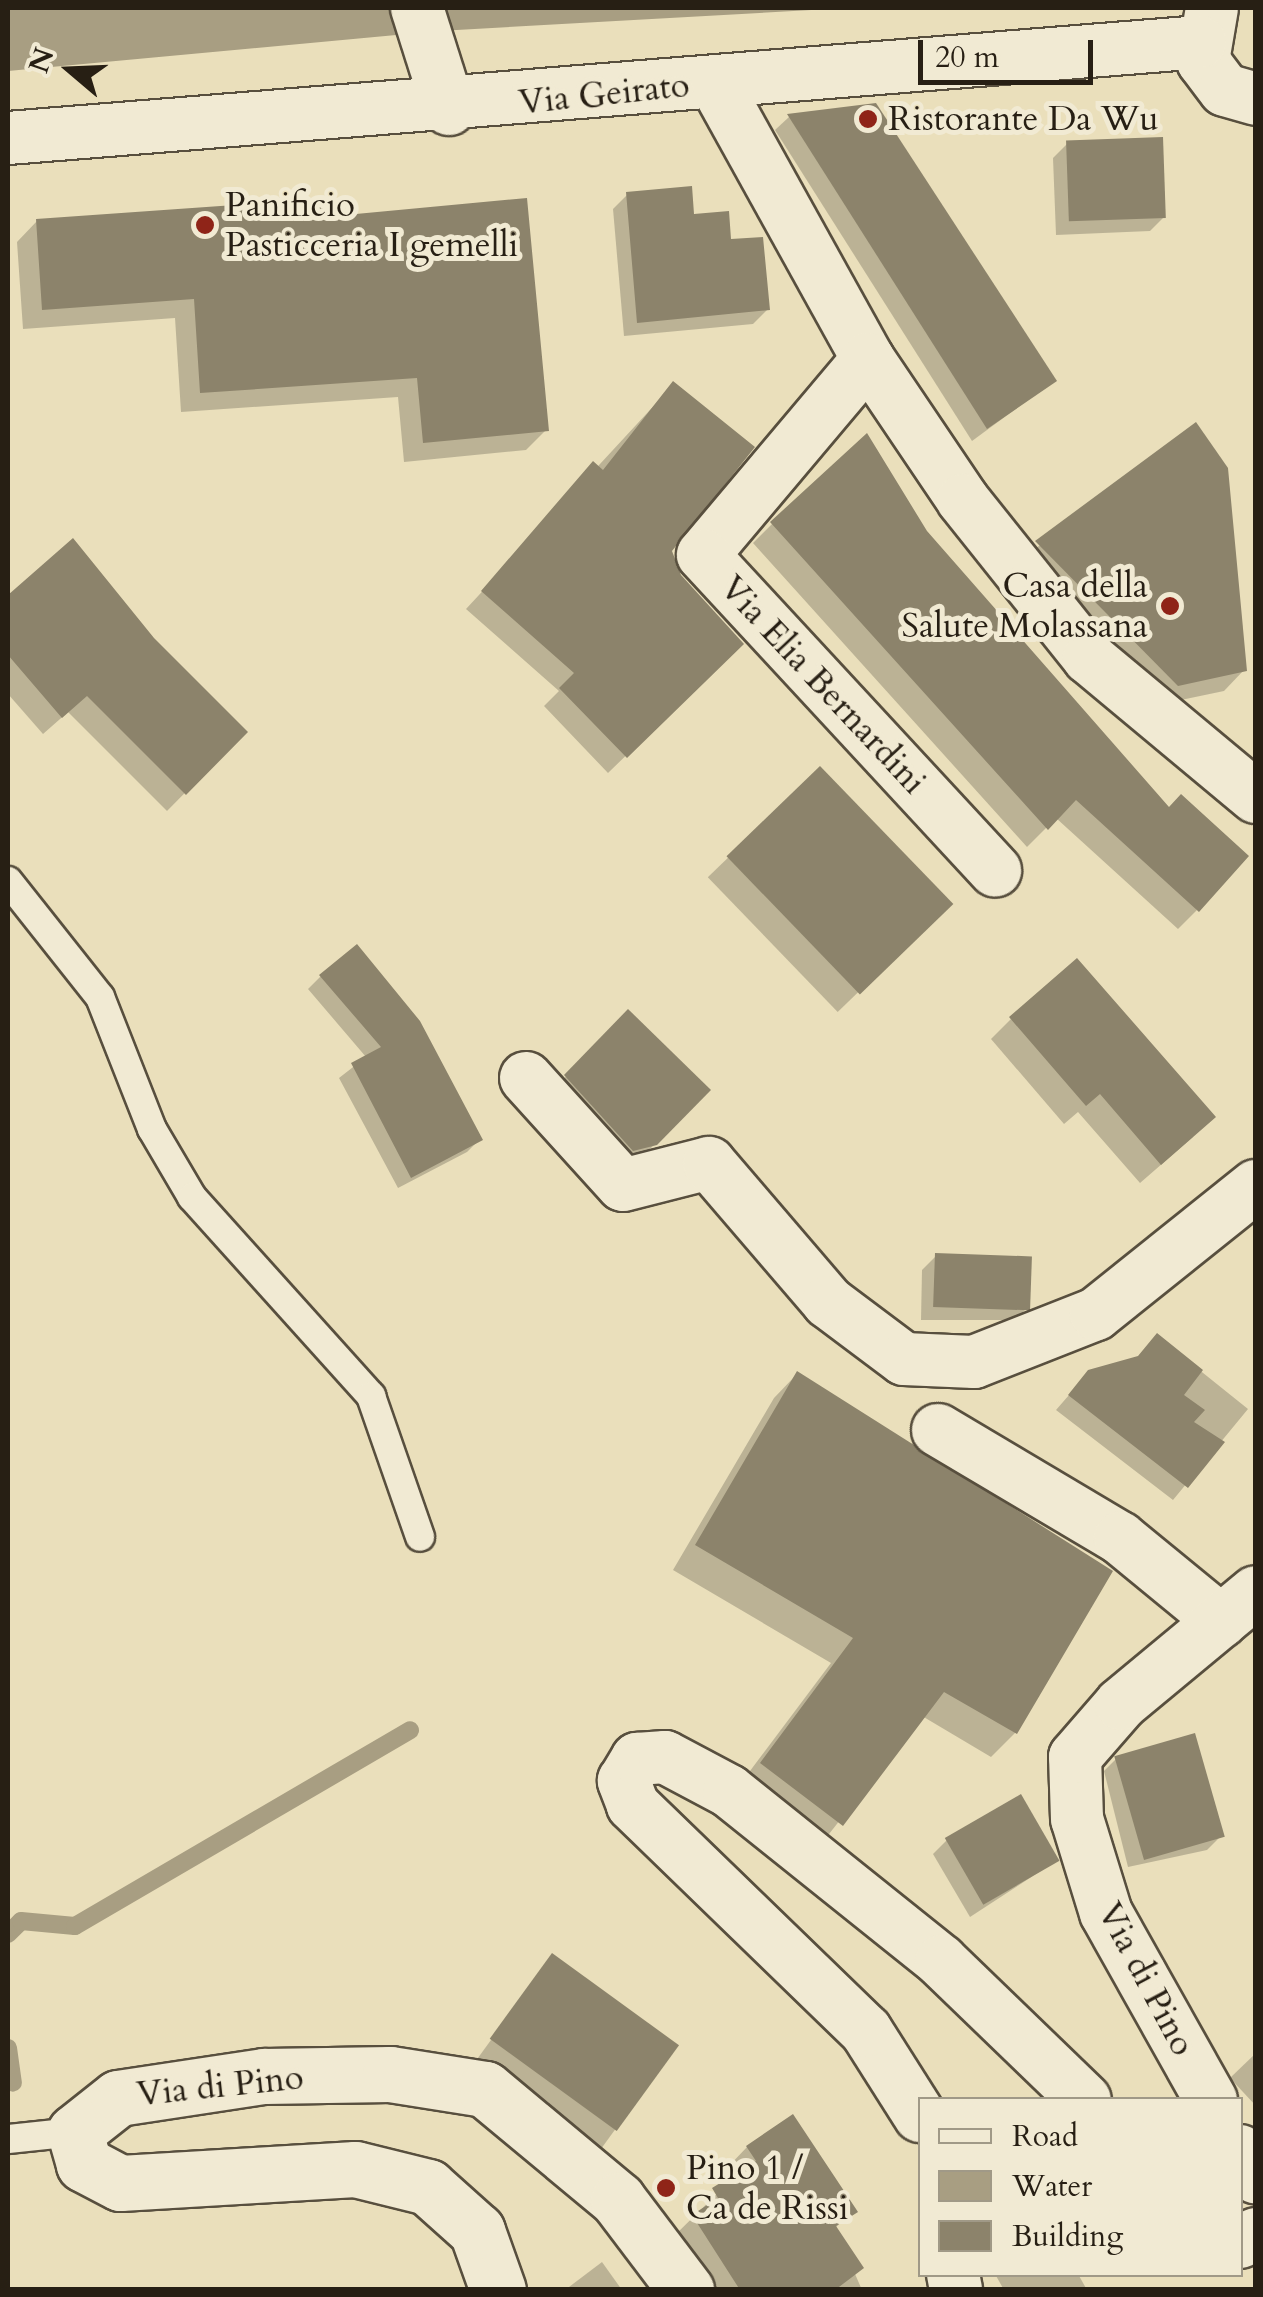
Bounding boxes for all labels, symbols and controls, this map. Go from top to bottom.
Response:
north arrow [20,20,120,120]
scale bar [923,20,1098,82]
text: 20 m [935,37,999,78]
text: N [20,43,64,78]
street label: Via Geirato [517,64,691,124]
place label: Ristorante Da Wu [888,98,1159,140]
marker: Ristorante Da Wu [857,108,879,130]
place label: Panificio Pasticceria I gemelli [225,184,518,266]
marker: Panificio Pasticceria I gemelli [194,214,216,236]
place label: Casa della Salute Molassana [901,565,1148,647]
street label: Via Elia Bernardini [711,567,935,803]
marker: Casa della Salute Molassana [1157,593,1183,619]
street label: Via di Pino [1088,1895,1204,2063]
street label: Via di Pino [135,2056,305,2116]
legend [918,2097,1243,2277]
text: Road [1012,2116,1078,2157]
place label: Pino 1 / Ca de Rissi [686,2147,849,2229]
text: Water [1012,2166,1092,2207]
marker: Pino 1 / Ca de Rissi [655,2177,677,2199]
text: Building [1012,2216,1123,2257]

